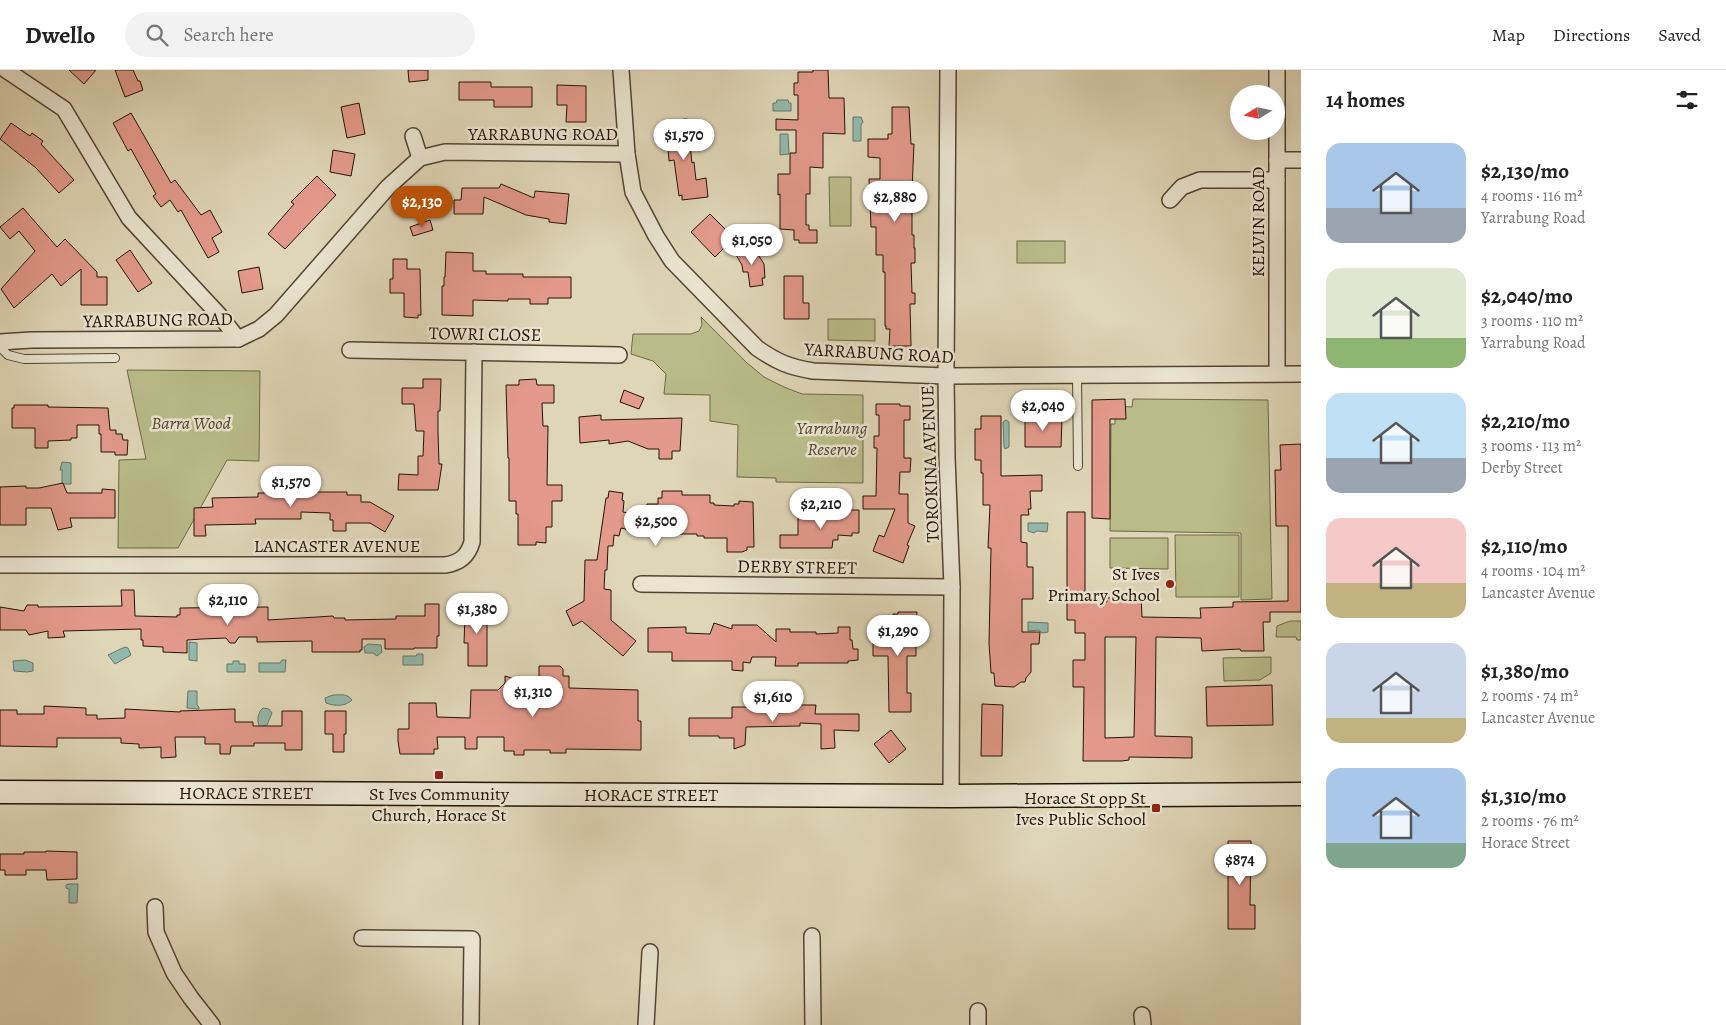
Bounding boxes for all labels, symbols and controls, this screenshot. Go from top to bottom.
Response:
search box [125,12,475,57]
text: Dwello [25,19,95,51]
icon: search [143,21,171,49]
text: Search here [183,22,274,48]
text: Map [1492,23,1525,47]
text: Directions [1553,23,1630,47]
text: Saved [1658,23,1701,47]
north arrow [1230,85,1285,140]
map controls [1230,85,1285,140]
text: 14 homes [1326,86,1405,114]
icon: filters [1673,86,1701,114]
pin: $1,570 [643,118,725,161]
street label: YARRABUNG ROAD [467,122,618,146]
text: $1,570 [664,124,704,146]
text: $2,130/mo [1481,157,1569,185]
icon: home [1366,163,1426,223]
street label: KELVIN ROAD [1246,167,1270,277]
pin: $2,880 [854,180,936,223]
text: 4 rooms · 116 m² [1481,185,1583,207]
pin: $2,130 [381,186,463,228]
text: $2,880 [874,186,916,208]
text: $2,130 [402,191,442,213]
text: Yarrabung Road [1481,207,1586,229]
pin: $1,050 [711,224,793,266]
text: $1,050 [732,229,772,251]
text: $2,040/mo [1481,282,1573,310]
icon: home [1366,288,1426,348]
street label: YARRABUNG ROAD [82,307,233,333]
text: 3 rooms · 110 m² [1481,310,1583,332]
street label: TOWRI CLOSE [429,321,541,347]
text: Yarrabung Road [1481,332,1586,354]
street label: YARRABUNG ROAD [803,337,954,369]
street label: TOROKINA AVENUE [915,385,945,543]
pin: $2,040 [1002,390,1084,432]
text: $2,040 [1021,395,1065,417]
text: $2,210/mo [1481,407,1570,435]
park label: Barra Wood [151,411,232,435]
icon: home [1366,413,1426,473]
park label: Yarrabung Reserve [796,416,868,461]
text: 3 rooms · 113 m² [1481,435,1581,457]
text: Derby Street [1481,457,1563,479]
pin: $1,570 [250,466,332,508]
text: $1,570 [271,471,311,493]
pin: $2,210 [780,488,862,530]
text: $2,210 [801,493,842,515]
pin: $2,500 [615,504,697,547]
text: $2,500 [635,510,677,532]
text: $2,110/mo [1481,532,1568,560]
street label: LANCASTER AVENUE [254,534,420,558]
icon: home [1366,538,1426,598]
street label: DERBY STREET [737,554,857,580]
text: 4 rooms · 104 m² [1481,560,1586,582]
place label: St Ives Primary School [1047,562,1161,607]
marker: St Ives Primary School [1164,578,1176,590]
text: Lancaster Avenue [1481,582,1595,604]
pin: $2,110 [187,584,269,626]
text: $2,110 [209,589,248,611]
pin: $1,380 [436,592,518,635]
text: $1,380 [457,598,497,620]
pin: $1,290 [857,614,939,657]
text: $1,290 [878,620,918,642]
text: $1,380/mo [1481,657,1569,685]
icon: home [1366,663,1426,723]
pin: $1,310 [492,676,574,718]
pin: $1,610 [732,680,814,723]
text: $1,310 [514,681,552,703]
text: 2 rooms · 74 m² [1481,685,1579,707]
text: $1,610 [754,686,792,708]
text: Lancaster Avenue [1481,707,1595,729]
marker: St Ives Community Church, Horace St [433,769,445,781]
street label: HORACE STREET [179,781,313,805]
place label: St Ives Community Church, Horace St [369,782,510,827]
text: $1,310/mo [1481,782,1566,810]
street label: HORACE STREET [584,783,718,807]
place label: Horace St opp St Ives Public School [1015,786,1147,831]
icon: home [1366,788,1426,848]
marker: Horace St opp St Ives Public School [1150,802,1162,814]
text: 2 rooms · 76 m² [1481,810,1579,832]
text: Horace Street [1481,832,1570,854]
pin: $874 [1210,844,1270,886]
text: $874 [1225,849,1255,871]

